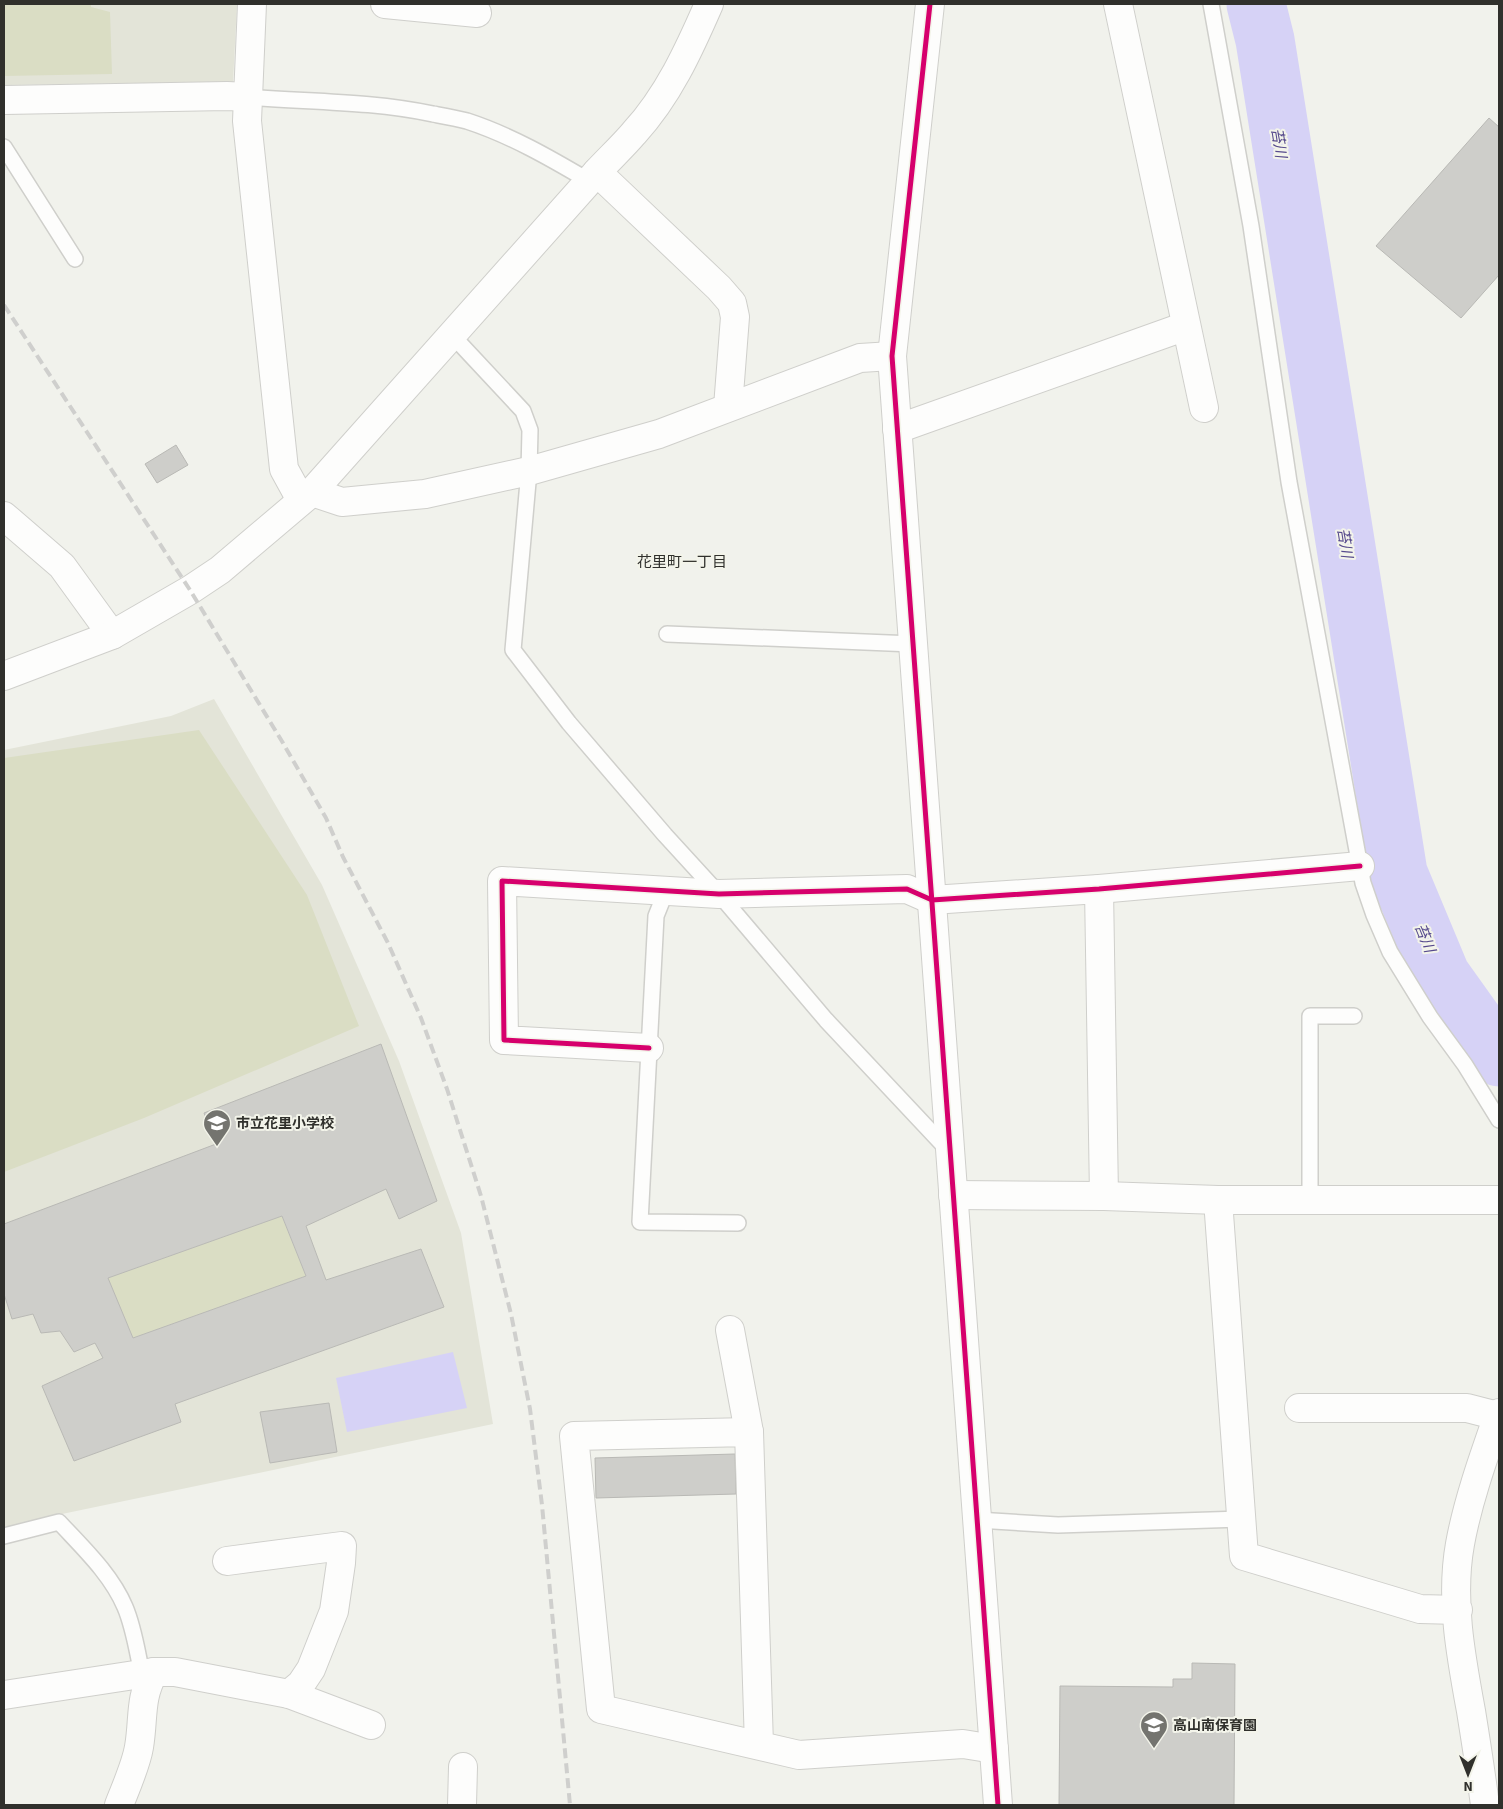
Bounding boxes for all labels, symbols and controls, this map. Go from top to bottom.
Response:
water label: 苔川 [1266,127,1292,162]
water label: 苔川 [1332,527,1358,562]
district label: 花里町一丁目 [637,552,727,573]
water label: 苔川 [1409,920,1441,958]
school or university icon: 市立花里小学校 [202,1108,232,1147]
place label: 市立花里小学校 [236,1114,334,1134]
school or university icon: 高山南保育園 [1139,1710,1169,1749]
place label: 高山南保育園 [1173,1716,1257,1736]
north arrow [1443,1749,1493,1799]
text: N [1463,1776,1473,1796]

